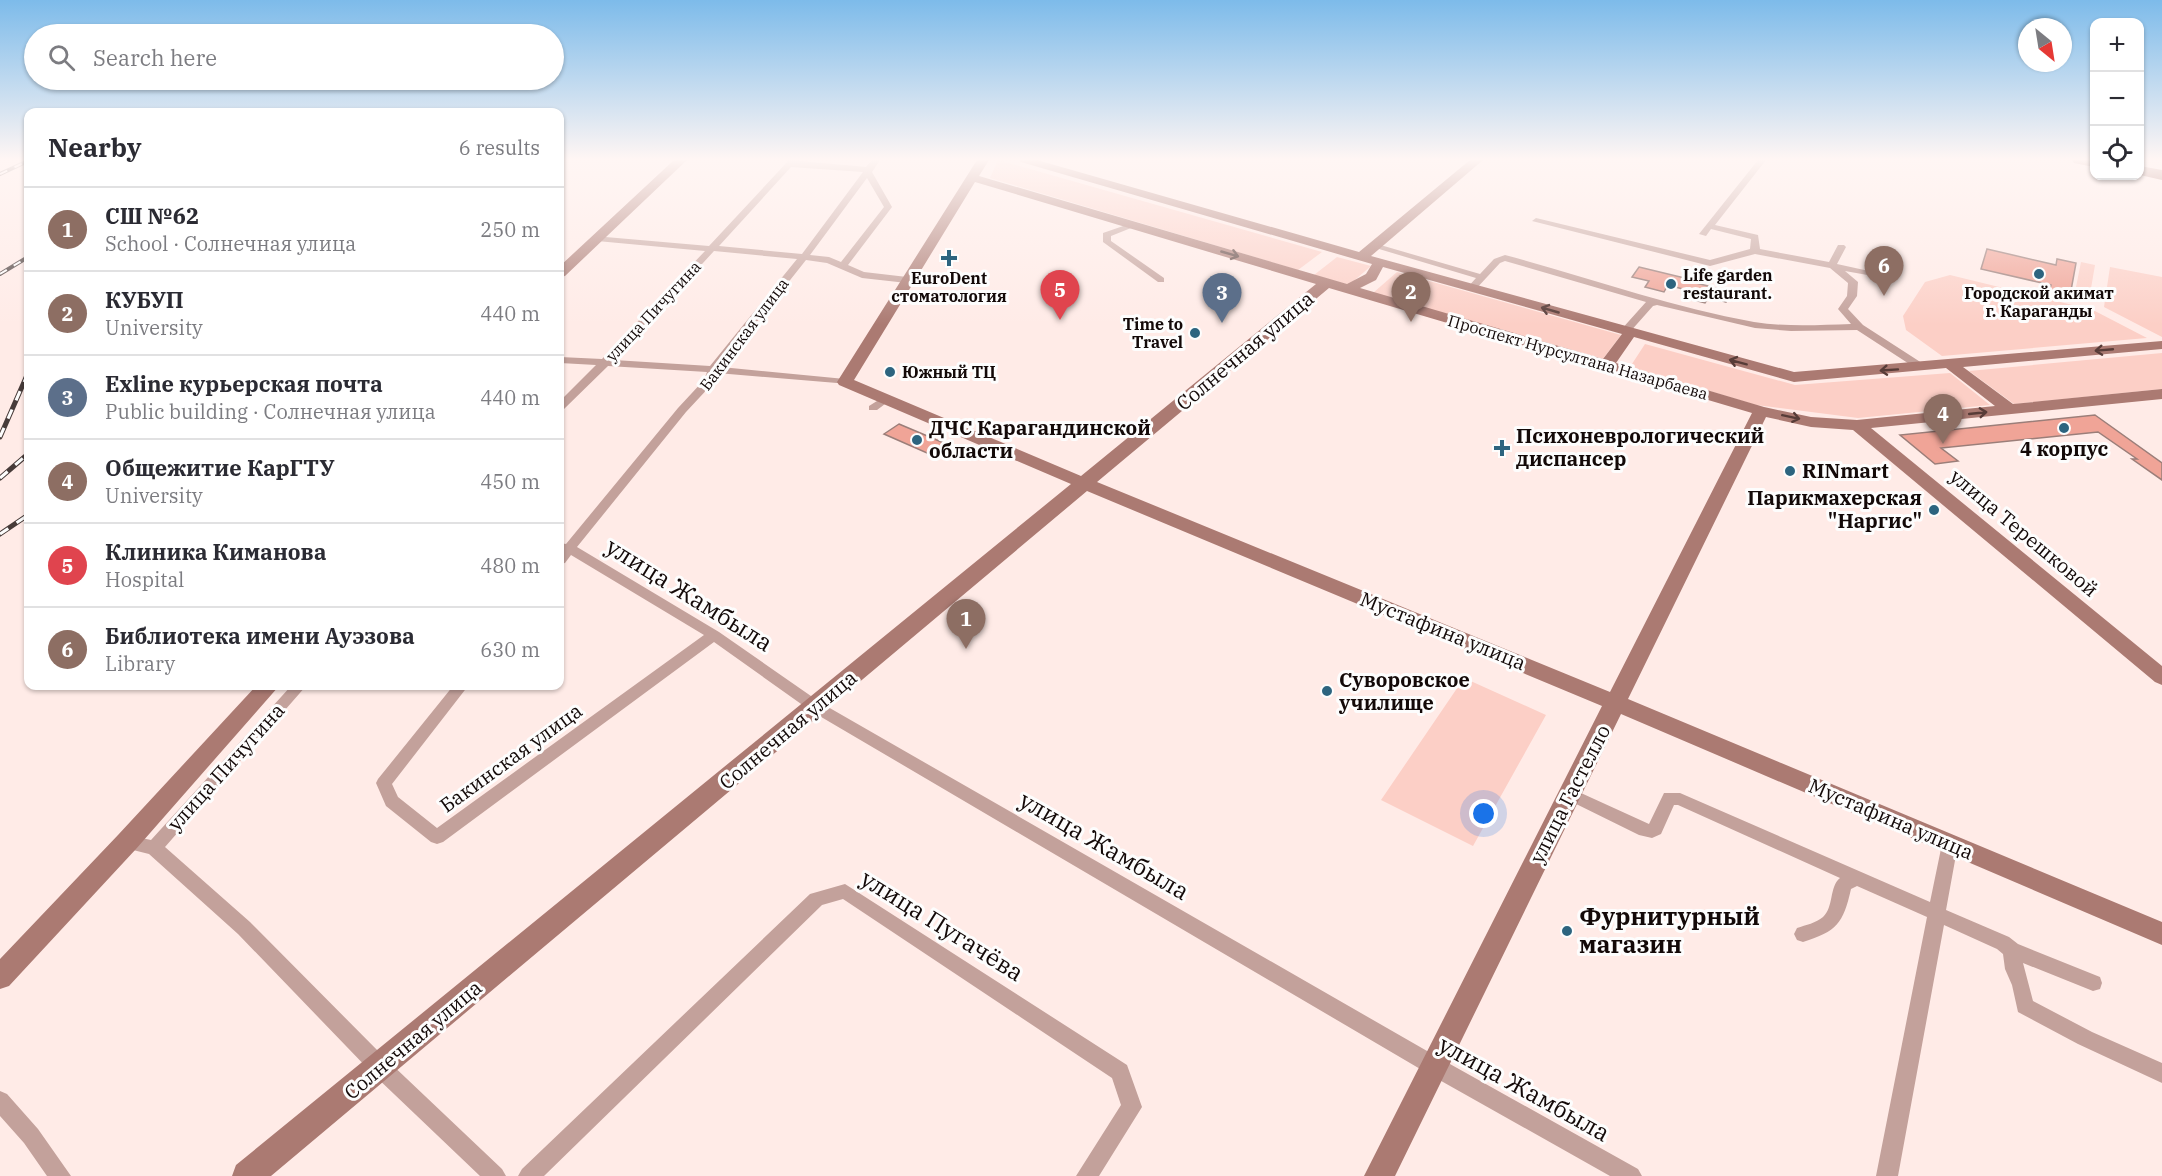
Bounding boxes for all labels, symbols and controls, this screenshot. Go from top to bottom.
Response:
north arrow [2018,18,2072,72]
map controls [2090,18,2144,180]
button: + [2090,18,2144,72]
search box [24,24,564,90]
icon: search [45,41,78,74]
text: Search here [93,43,217,72]
button: − [2090,72,2144,126]
button: locate [2090,126,2144,180]
text: Nearby [48,130,142,164]
text: 6 results [459,134,540,161]
text: СШ №62 [105,201,199,230]
text: 1 [62,216,74,243]
text: 250 m [480,216,540,243]
text: School · Солнечная улица [105,230,356,257]
pin: 6 [1864,246,1904,296]
marker: EuroDent стоматология [940,249,958,267]
one-way arrow [1220,249,1239,261]
street label: улица Пичугина [601,256,705,366]
place label: Life garden restaurant. [1683,265,1773,303]
marker: Городской акимат г. Караганды [2032,267,2046,281]
place label: EuroDent стоматология [891,268,1007,306]
pin: 5 [1040,270,1080,320]
pin: 2 [1392,272,1430,322]
street label: Бакинская улица [695,274,793,394]
pin: 3 [1202,274,1242,323]
marker: Life garden restaurant. [1664,277,1678,291]
place label: Городской акимат г. Караганды [1964,283,2114,321]
text: КУБУП [105,285,184,314]
street label: Солнечная улица [1170,285,1319,416]
text: 2 [62,300,74,327]
text: 440 m [480,300,540,327]
one-way arrow [1541,304,1560,315]
street label: Проспект Нурсултана Назарбаева [1446,310,1711,404]
text: University [105,314,203,341]
place label: Time to Travel [1123,314,1183,352]
marker: Time to Travel [1188,326,1202,340]
one-way arrow [2094,345,2114,356]
one-way arrow [1729,355,1748,367]
place label: Южный ТЦ [902,362,996,382]
one-way arrow [1879,364,1899,375]
marker: Южный ТЦ [883,365,897,379]
text: Exline курьерская почта [105,369,383,398]
text: 3 [62,384,74,411]
text: 440 m [480,384,540,411]
pin: 4 [1924,394,1962,444]
text: Public building · Солнечная улица [105,398,436,425]
one-way arrow [1967,407,1987,418]
one-way arrow [1781,412,1800,424]
place label: ДЧС Карагандинской области [929,414,1151,464]
marker: 4 корпус [2057,421,2071,435]
place label: Психоневрологический диспансер [1516,422,1764,472]
marker: ДЧС Карагандинской области [910,433,924,447]
place label: 4 корпус [2020,435,2108,462]
marker: Психоневрологический диспансер [1493,439,1511,457]
text: Общежитие КарГТУ [105,453,335,482]
place label: RINmart [1802,457,1889,484]
street label: улица Терешковой [1944,463,2104,603]
marker: RINmart [1783,464,1797,478]
text: 4 [62,468,74,495]
text: 450 m [480,468,540,495]
text: University [105,482,203,509]
place label: Парикмахерская "Наргис" [1747,484,1922,534]
marker: Парикмахерская "Наргис" [1927,503,1941,517]
street label: улица Жамбыла [600,530,779,658]
text: Клиника Киманова [105,537,327,566]
text: 5 [62,552,74,579]
text: 480 m [480,552,540,579]
text: Hospital [105,566,184,593]
street label: Мустафина улица [1356,585,1530,676]
pin: 1 [946,600,986,649]
text: Библиотека имени Ауэзова [105,621,415,650]
text: 6 [62,636,74,663]
text: 630 m [480,636,540,663]
text: Library [105,650,175,677]
street label: Солнечная улица [713,664,862,795]
place label: Суворовское училище [1338,666,1470,716]
marker: Суворовское училище [1320,684,1334,698]
street label: улица Пичугина [161,697,290,836]
street label: Бакинская улица [434,697,587,818]
street label: улица Гастелло [1523,720,1616,868]
street label: Мустафина улица [1805,772,1978,865]
street label: улица Жамбыла [1014,783,1195,907]
your location [1469,799,1498,828]
street label: улица Пугачёва [855,862,1030,988]
place label: Фурнитурный магазин [1579,900,1760,960]
marker: Фурнитурный магазин [1560,924,1574,938]
street label: Солнечная улица [338,974,487,1105]
street label: улица Жамбыла [1433,1028,1616,1148]

